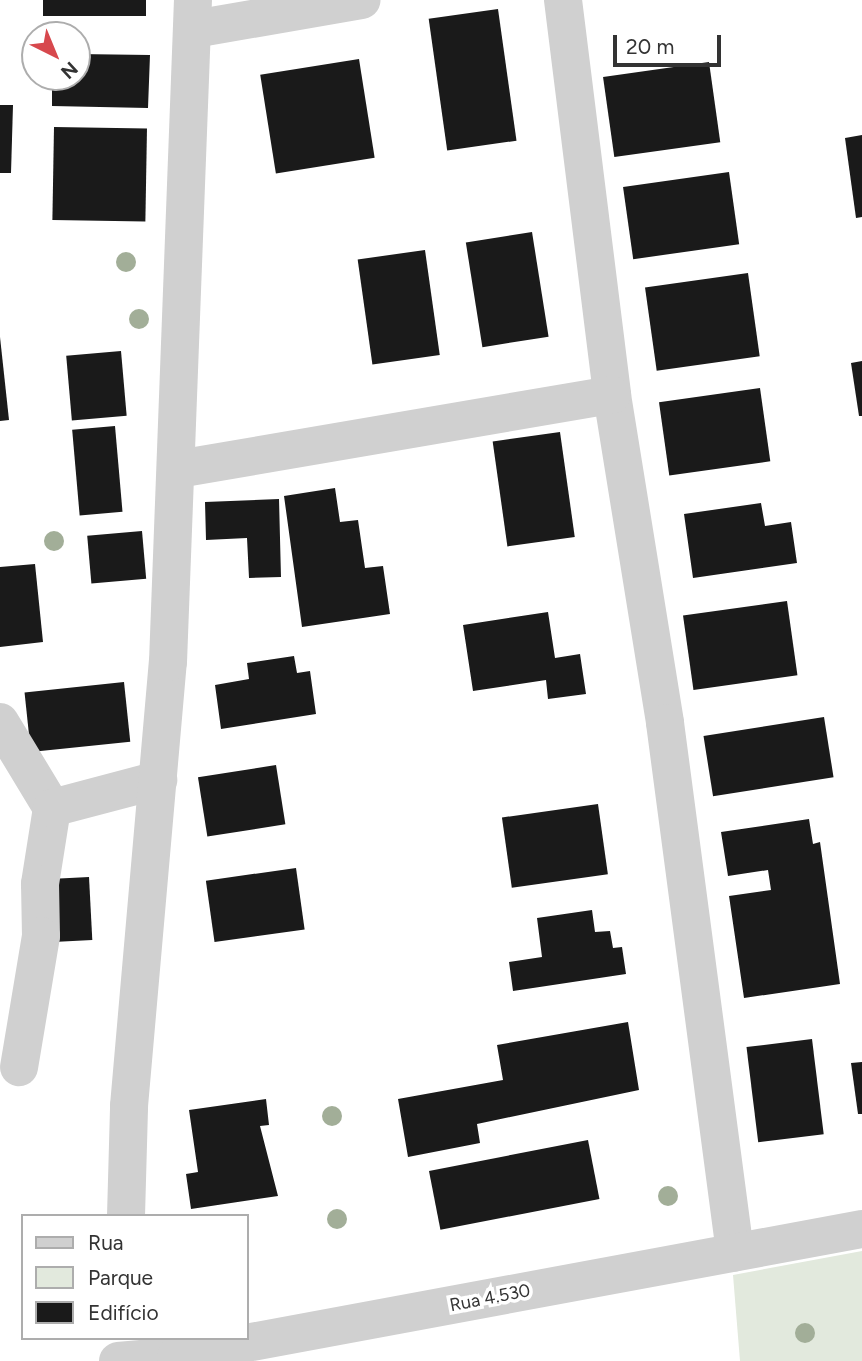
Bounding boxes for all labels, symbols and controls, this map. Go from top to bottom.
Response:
north arrow [21,21,91,91]
scale bar [617,21,726,65]
text: 20 m [626,34,674,59]
text: N [56,57,83,84]
legend [21,1214,248,1340]
text: Rua [88,1230,124,1255]
text: Parque [88,1265,153,1290]
street label: Rua 4.530 [448,1280,532,1316]
text: Edifício [88,1300,159,1325]

